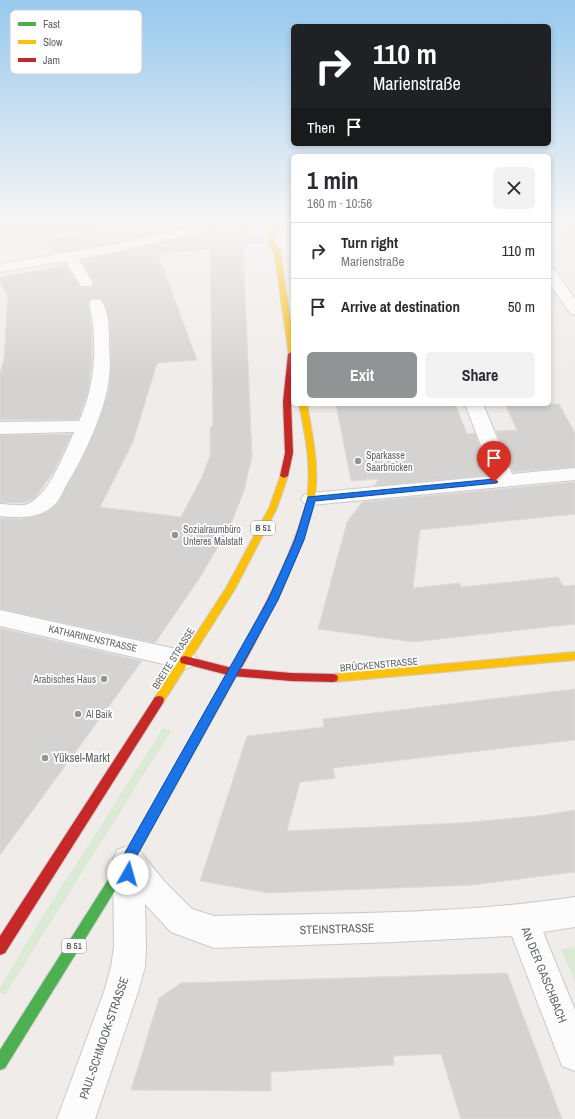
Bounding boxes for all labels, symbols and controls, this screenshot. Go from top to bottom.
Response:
legend [10,10,142,74]
text: Fast [43,17,61,31]
text: Slow [43,35,63,49]
text: 110 m [373,35,437,73]
icon: right [307,40,359,92]
text: Jam [43,53,60,67]
text: Marienstraße [373,71,461,96]
icon: arrive [343,116,365,138]
text: Then [307,117,335,138]
text: 1 min [307,164,358,196]
button: close [493,167,535,209]
text: 160 m · 10:56 [307,195,372,212]
text: Turn right [341,232,398,253]
icon: right [307,240,329,262]
text: 110 m [502,240,535,261]
text: Marienstraße [341,253,404,270]
icon: arrive [307,296,329,318]
text: Arrive at destination [341,296,460,317]
text: 50 m [508,296,535,317]
button: Exit [307,352,417,398]
button: Share [425,352,535,398]
pin [477,441,511,482]
icon: arrive [483,447,505,469]
place label: Sparkasse Saarbrücken [366,449,413,474]
marker: Sparkasse Saarbrücken [353,456,363,466]
road number: B 51 [251,521,275,535]
place label: Sozialraumbüro Unteres Malstatt [183,523,243,548]
marker: Sozialraumbüro Unteres Malstatt [170,530,180,540]
street label: KATHARINENSTRASSE [47,622,138,655]
street label: BREITE STRASSE [149,625,198,691]
street label: BRÜCKENSTRASSE [339,655,419,674]
place label: Arabisches Haus [33,673,96,686]
marker: Arabisches Haus [99,674,109,684]
place label: Al Baik [85,708,113,721]
marker: Al Baik [73,709,83,719]
place label: Yüksel-Markt [53,750,110,766]
marker: Yüksel-Markt [40,753,50,763]
position arrow [107,853,149,895]
street label: STEINSTRASSE [299,920,375,938]
street label: AN DER GASCHBACH [517,924,571,1025]
road number: B 51 [62,939,86,953]
street label: PAUL-SCHMOOK-STRASSE [76,975,132,1101]

